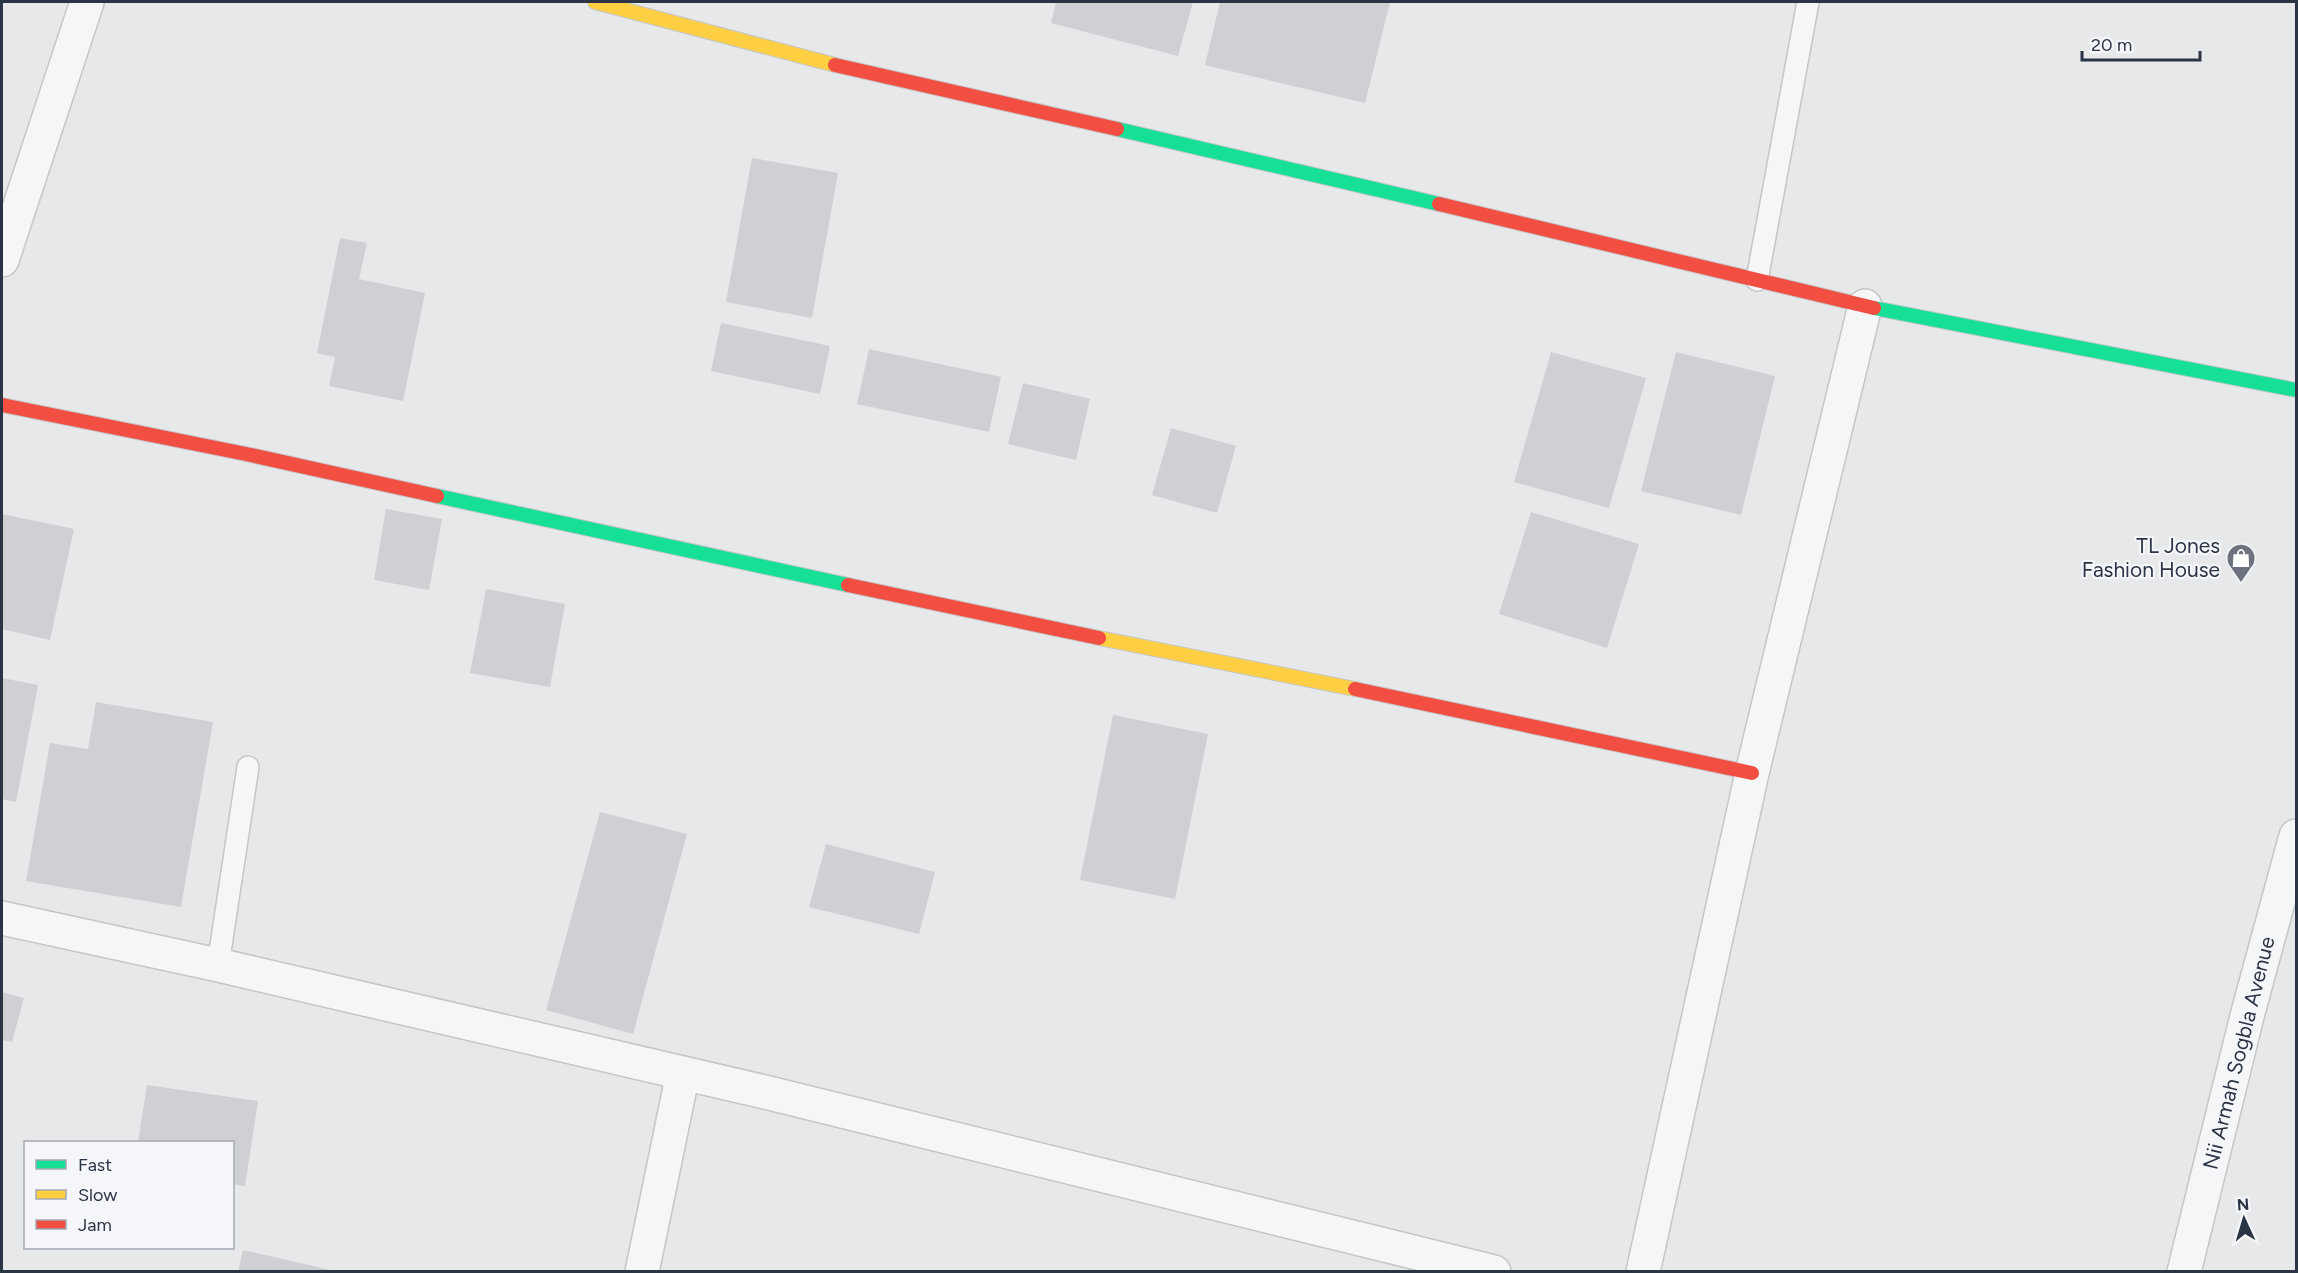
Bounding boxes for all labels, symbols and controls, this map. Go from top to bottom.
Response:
scale bar [2082,24,2200,62]
text: 20 m [2091,34,2132,56]
place label: TL Jones Fashion House [2082,533,2220,582]
shop icon: TL Jones Fashion House [2225,542,2257,584]
street label: Nii Armah Sogbla Avenue [2197,934,2280,1172]
legend [24,1141,234,1249]
text: Fast [78,1154,112,1176]
text: Slow [78,1184,117,1206]
north arrow [2214,1189,2274,1249]
text: N [2236,1195,2250,1214]
text: Jam [78,1214,112,1236]

